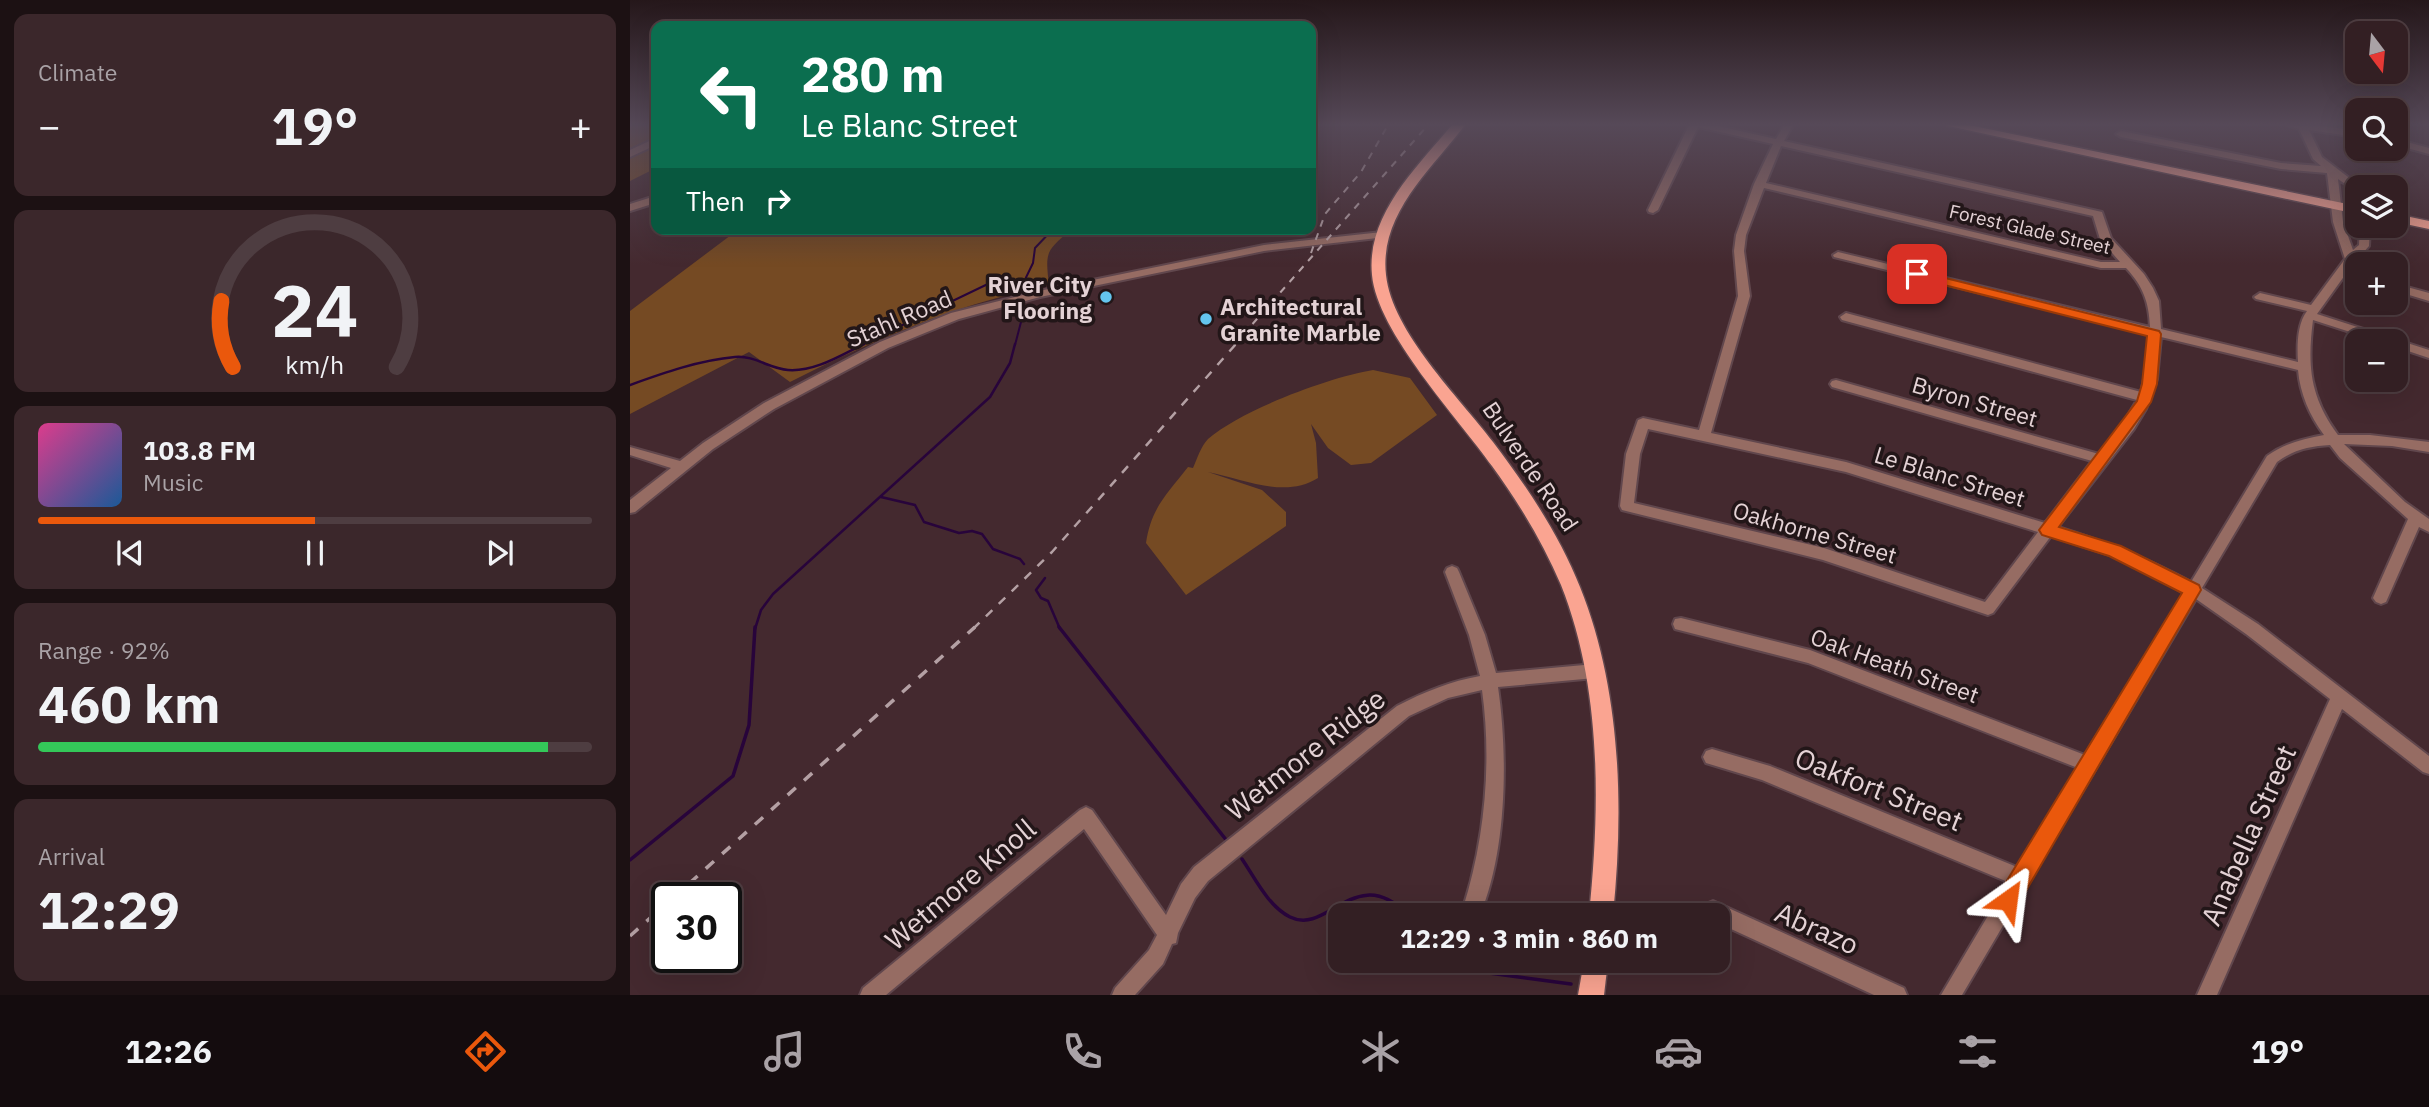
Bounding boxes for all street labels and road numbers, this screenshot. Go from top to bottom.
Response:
street label: Forest Glade Street [1947,199,2113,259]
street label: Stahl Road [842,282,956,354]
street label: Byron Street [1909,369,2041,433]
street label: Bulverde Road [1476,395,1586,537]
street label: Le Blanc Street [1871,439,2029,513]
street label: Oakhorne Street [1730,494,1900,570]
street label: Oak Heath Street [1807,621,1983,709]
street label: Wetmore Ridge [1218,680,1392,828]
street label: Oakfort Street [1790,739,1968,839]
street label: Anabella Street [2192,739,2304,931]
street label: Wetmore Knoll [877,810,1043,958]
street label: Abrazo [1769,893,1865,963]

